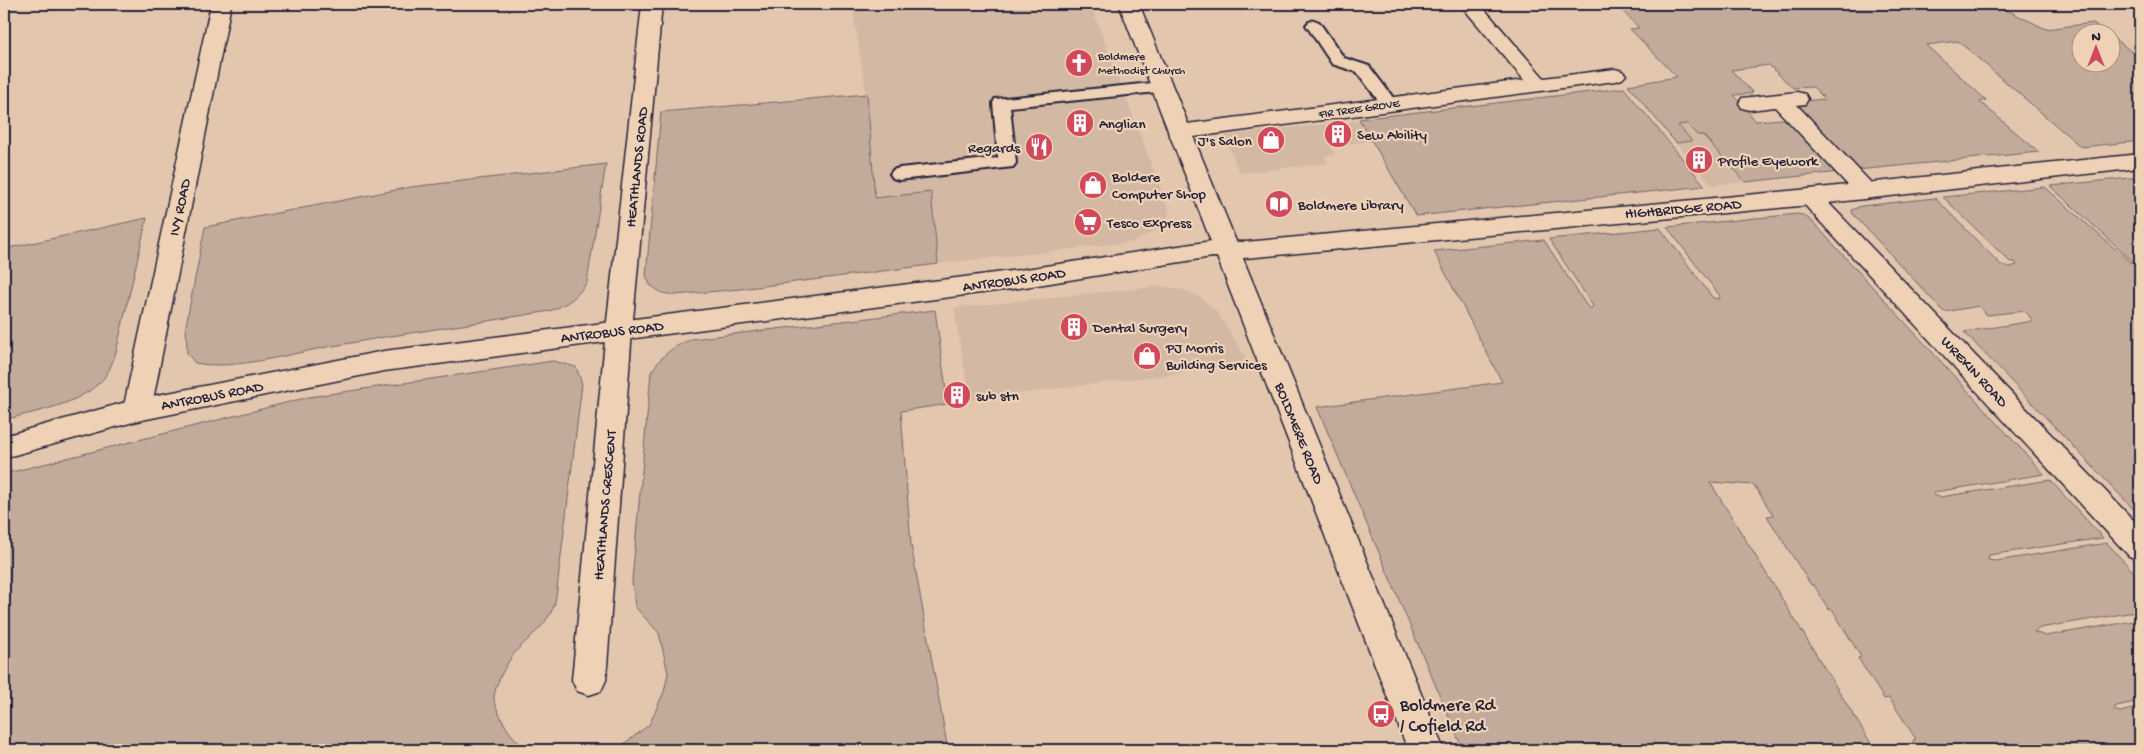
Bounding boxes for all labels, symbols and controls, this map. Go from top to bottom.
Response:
north arrow [2072,22,2122,72]
text: N [2091,29,2101,46]
church icon: Boldmere Methodist Church [1064,48,1094,78]
place label: Boldmere Methodist Church [1097,51,1186,79]
street label: FIR TREE GROVE [1317,97,1401,123]
street label: HEATHLANDS ROAD [623,106,653,228]
building icon: Anglian [1065,108,1095,138]
place label: Anglian [1099,116,1146,134]
building icon: Sew Ability [1323,119,1353,149]
shop icon: J's Salon [1256,125,1286,155]
place label: Sew Ability [1357,127,1428,145]
restaurant icon: Regards [1024,132,1054,162]
place label: J's Salon [1198,133,1252,151]
place label: Regards [968,140,1020,158]
building icon: Profile Eyework [1684,145,1714,175]
place label: Profile Eyework [1717,153,1819,171]
place label: Boldere Computer Shop [1111,169,1207,204]
shop icon: Boldere Computer Shop [1078,170,1108,200]
street label: IVY ROAD [166,177,196,238]
library icon: Boldmere Library [1264,189,1294,219]
street label: HIGHBRIDGE ROAD [1624,196,1742,224]
place label: Boldmere Library [1297,197,1404,215]
supermarket icon: Tesco Express [1073,207,1103,237]
place label: Tesco Express [1106,215,1192,233]
street label: ANTROBUS ROAD [962,265,1067,297]
building icon: Dental Surgery [1059,312,1089,342]
street label: ANTROBUS ROAD [560,318,665,348]
place label: Dental Surgery [1092,320,1188,338]
street label: WREKIN ROAD [1936,333,2011,412]
place label: PJ Morris Building Services [1165,340,1267,375]
shop icon: PJ Morris Building Services [1132,341,1162,371]
street label: ANTROBUS ROAD [160,378,265,416]
street label: BOLDMERE ROAD [1269,379,1327,487]
building icon: sub stn [942,380,972,410]
place label: sub stn [976,388,1019,406]
street label: HEATHLANDS CRESCENT [590,428,622,581]
place label: Boldmere Rd / Cofield Rd [1399,696,1496,738]
bus stop icon: Boldmere Rd / Cofield Rd [1366,699,1396,729]

